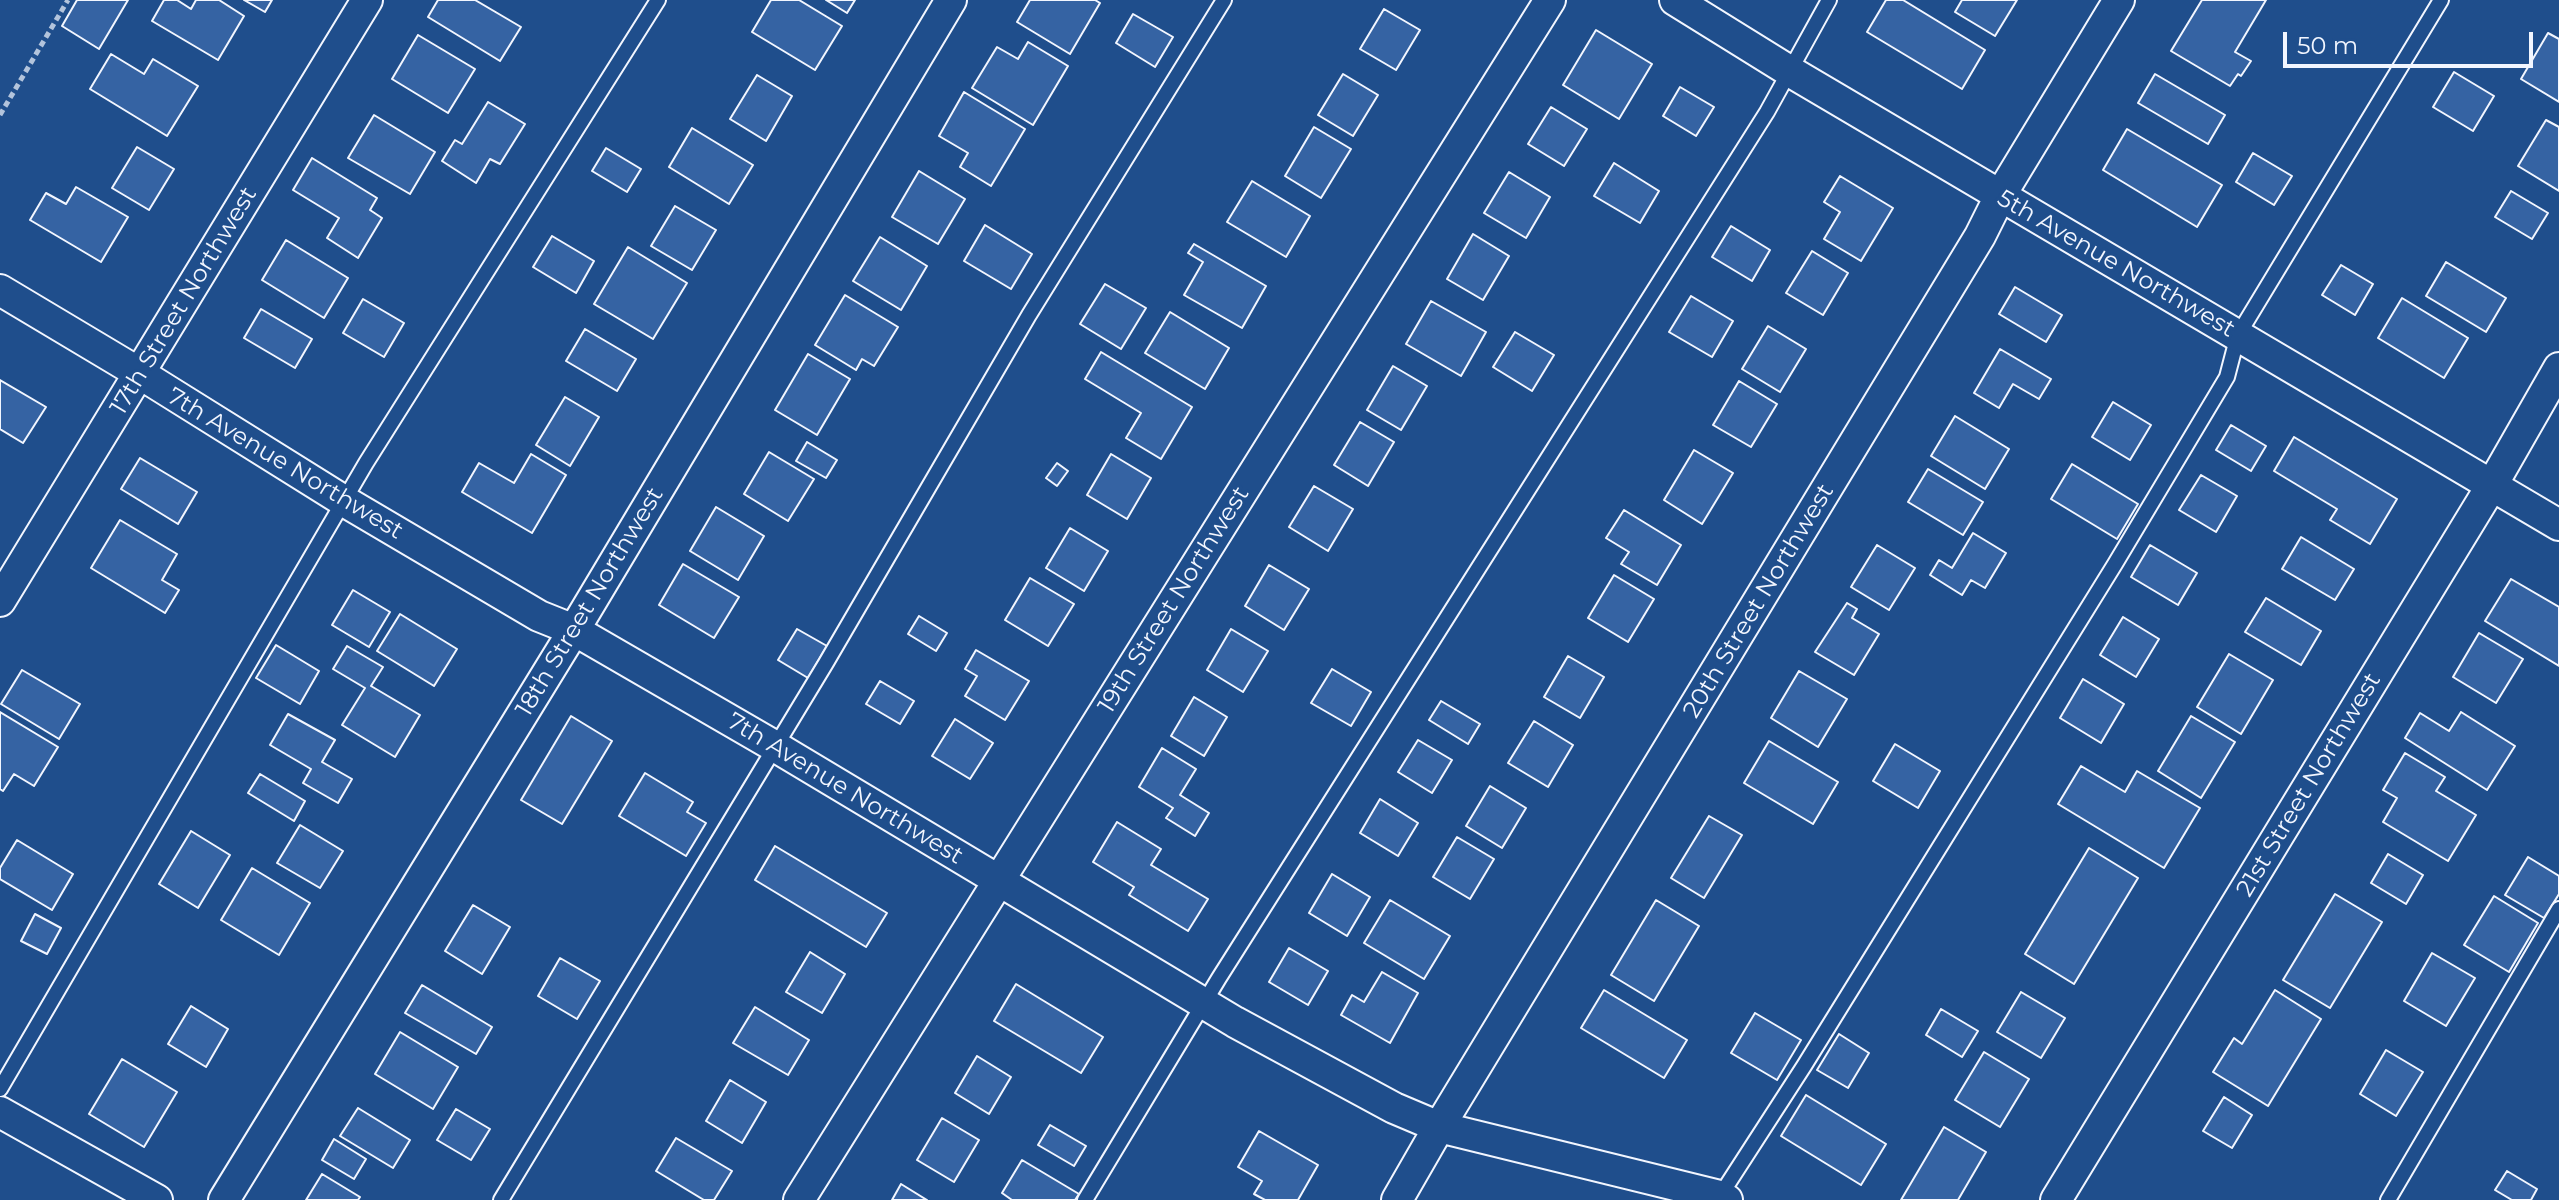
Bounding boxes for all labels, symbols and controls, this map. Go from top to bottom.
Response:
scale bar [2287,16,2537,66]
text: 50 m [2297,31,2358,60]
street label: 17th Street Northwest [105,182,263,420]
street label: 5th Avenue Northwest [1992,184,2240,344]
street label: 7th Avenue Northwest [162,382,408,546]
street label: 20th Street Northwest [1678,479,1840,723]
street label: 19th Street Northwest [1092,481,1256,719]
street label: 18th Street Northwest [510,482,670,722]
street label: 21st Street Northwest [2231,668,2387,902]
street label: 7th Avenue Northwest [722,707,968,871]

